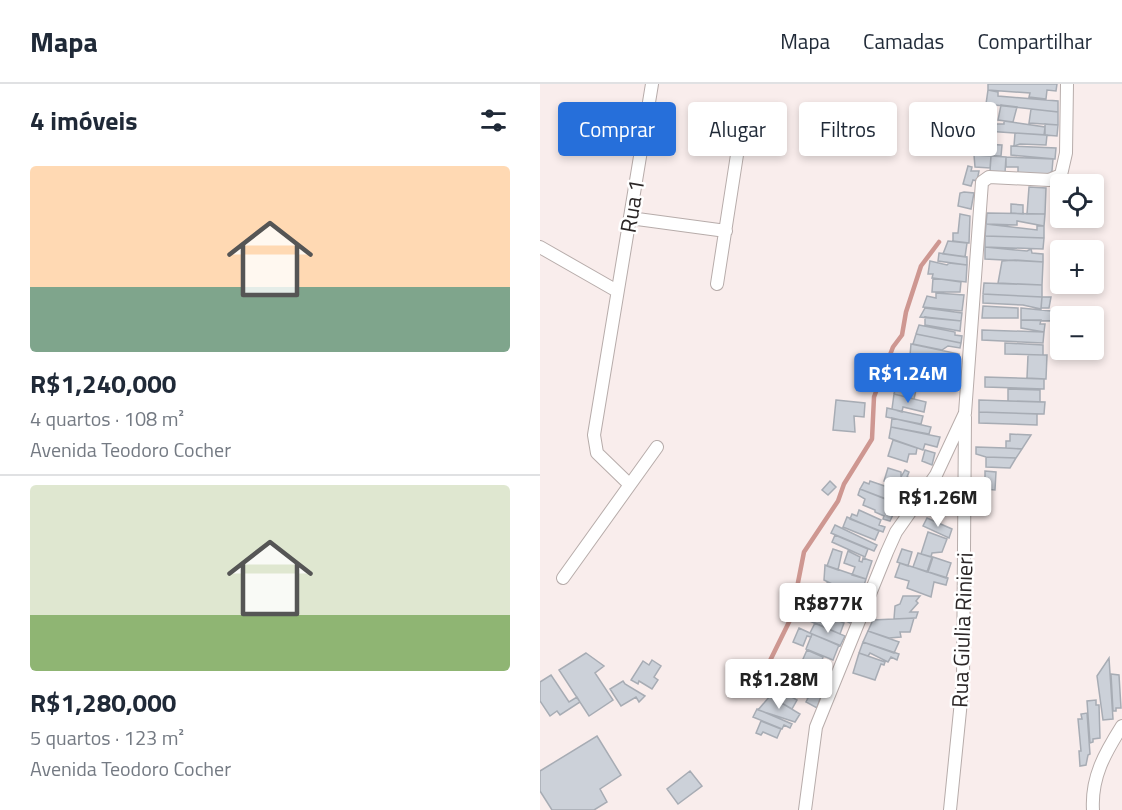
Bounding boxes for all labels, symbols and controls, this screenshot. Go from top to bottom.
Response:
text: Mapa [30,20,98,63]
text: Mapa [780,25,830,57]
text: Camadas [863,25,944,57]
text: Compartilhar [977,25,1092,57]
text: 4 imóveis [30,101,137,140]
chip: Comprar [558,102,676,156]
chip: Alugar [688,102,787,156]
chip: Filtros [799,102,897,156]
chip: Novo [909,102,997,156]
icon: filters [477,104,510,137]
map controls [1050,174,1104,360]
button: locate [1050,174,1104,228]
street label: Rua 1 [611,177,653,235]
icon: home [216,205,324,313]
button: + [1050,240,1104,294]
button: − [1050,306,1104,360]
pin: R$1.24M [853,353,963,404]
text: R$1.24M [868,357,948,388]
text: R$1,240,000 [30,364,176,403]
text: 4 quartos · 108 m² [30,403,184,434]
text: Avenida Teodoro Cocher [30,434,231,465]
pin: R$1.26M [883,477,993,528]
text: R$1.26M [898,481,978,512]
icon: home [216,524,324,632]
street label: Rua Giulia Rinieri [942,552,982,708]
pin: R$877K [779,583,877,634]
text: R$877K [793,587,863,618]
pin: R$1.28M [724,659,834,710]
text: R$1.28M [739,663,819,694]
text: R$1,280,000 [30,683,176,722]
text: 5 quartos · 123 m² [30,722,184,753]
text: Avenida Teodoro Cocher [30,753,231,784]

